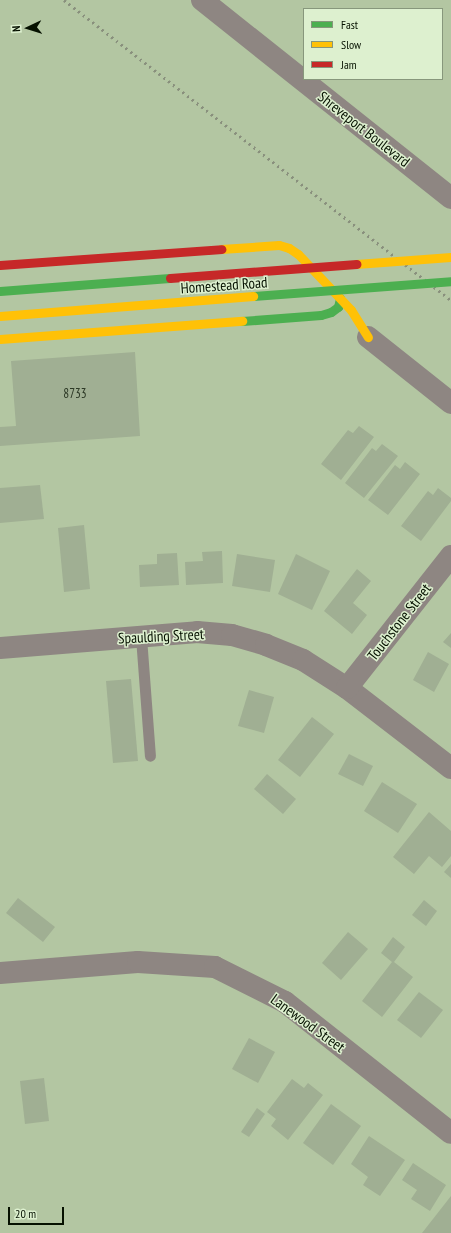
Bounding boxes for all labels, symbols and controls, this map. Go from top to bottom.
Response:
north arrow [8,8,48,48]
legend [303,8,443,80]
text: Fast [341,17,358,32]
text: N [9,25,23,32]
text: Slow [341,37,361,52]
text: Jam [341,57,357,72]
street label: Shreveport Boulevard [314,87,414,171]
street label: Homestead Road [180,273,268,297]
house number: 8733 [63,386,87,402]
street label: Touchstone Street [363,580,435,664]
street label: Spaulding Street [118,625,204,647]
street label: Lanewood Street [267,990,349,1056]
scale bar [10,1199,66,1225]
text: 20 m [15,1206,36,1221]

